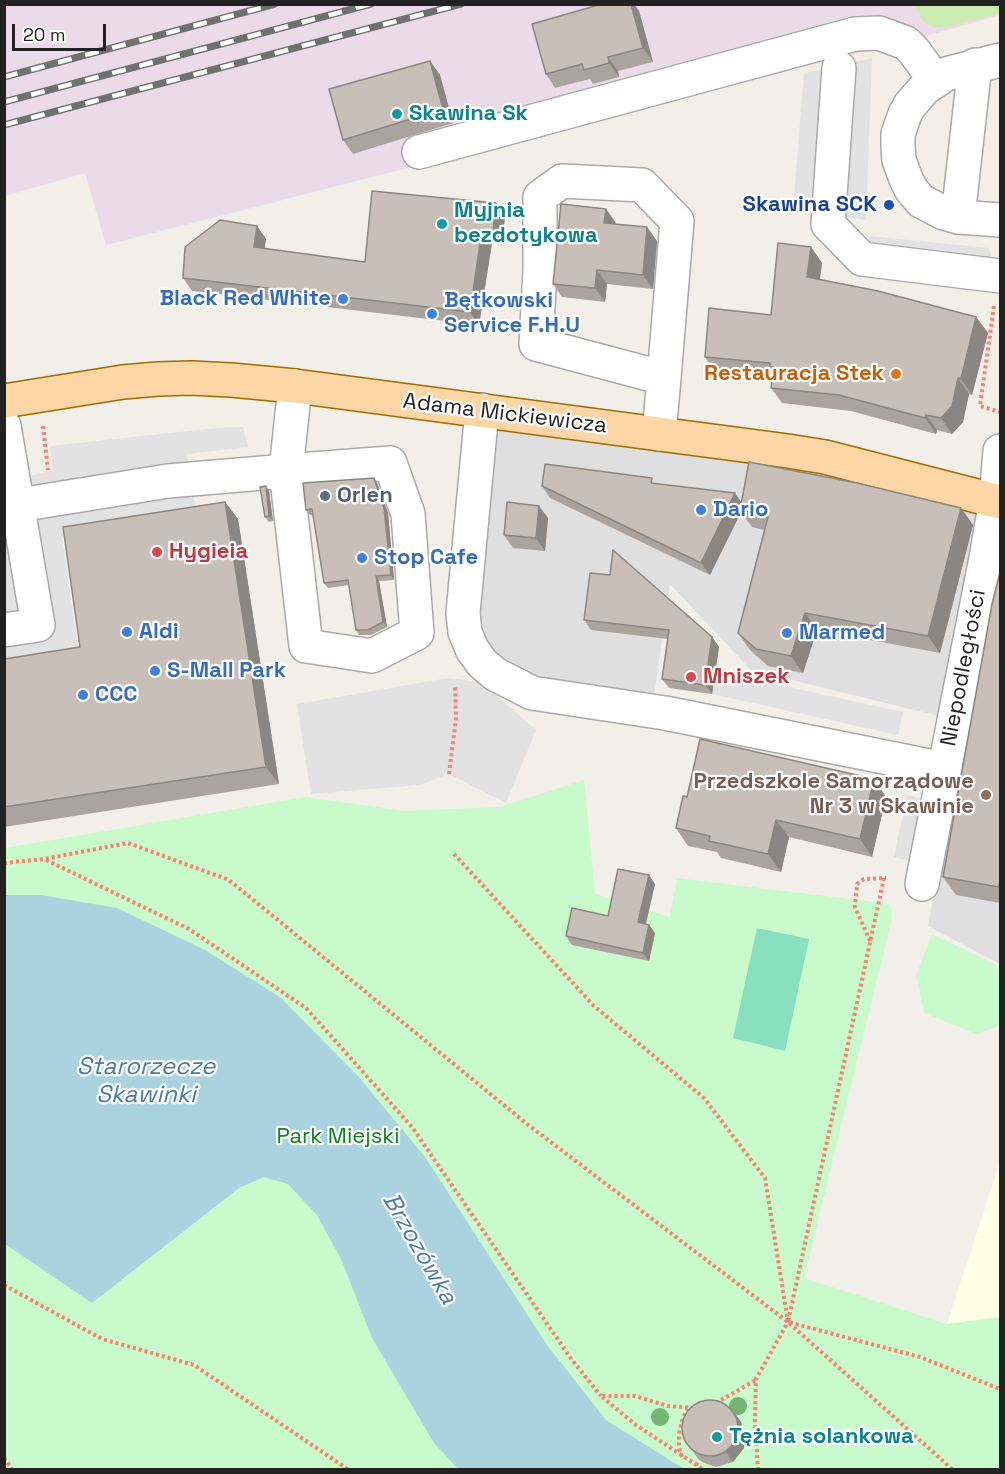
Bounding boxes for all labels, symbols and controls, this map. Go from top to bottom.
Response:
scale bar [15,12,110,50]
text: 20 m [23,23,66,46]
place label: Skawina Sk [409,101,528,127]
marker: Skawina Sk [390,107,404,121]
place label: Skawina SCK [743,192,877,218]
place label: Myjnia bezdotykowa [454,198,598,249]
marker: Skawina SCK [882,198,896,212]
marker: Myjnia bezdotykowa [435,217,449,231]
place label: Black Red White [159,286,331,312]
place label: Bętkowski Service F.H.U [444,288,580,340]
marker: Black Red White [336,292,350,306]
marker: Bętkowski Service F.H.U [425,307,439,321]
place label: Restauracja Stek [704,361,884,387]
marker: Restauracja Stek [889,367,903,381]
street label: Adama Mickiewicza [401,388,609,440]
place label: Orlen [337,483,393,509]
marker: Orlen [318,489,332,503]
place label: Dario [713,497,768,523]
marker: Dario [694,503,708,517]
place label: Hygieia [169,539,248,565]
marker: Hygieia [150,545,164,559]
place label: Stop Cafe [374,545,478,571]
marker: Stop Cafe [355,551,369,565]
street label: Niepodległości [936,587,992,749]
place label: Aldi [139,619,179,645]
place label: Marmed [799,620,885,646]
marker: Aldi [120,625,134,639]
marker: Marmed [780,626,794,640]
place label: S-Mall Park [167,658,286,684]
marker: S-Mall Park [148,664,162,678]
place label: Mniszek [703,664,790,690]
marker: Mniszek [684,670,698,684]
place label: CCC [95,682,138,708]
marker: CCC [76,688,90,702]
place label: Przedszkole Samorządowe Nr 3 w Skawinie [694,769,974,820]
marker: Przedszkole Samorządowe Nr 3 w Skawinie [979,788,993,802]
water label: Starorzecze Skawinki [77,1053,215,1109]
park label: Park Miejski [276,1124,400,1150]
water label: Brzozówka [376,1188,462,1310]
place label: Tężnia solankowa [729,1424,914,1450]
marker: Tężnia solankowa [710,1430,724,1444]

